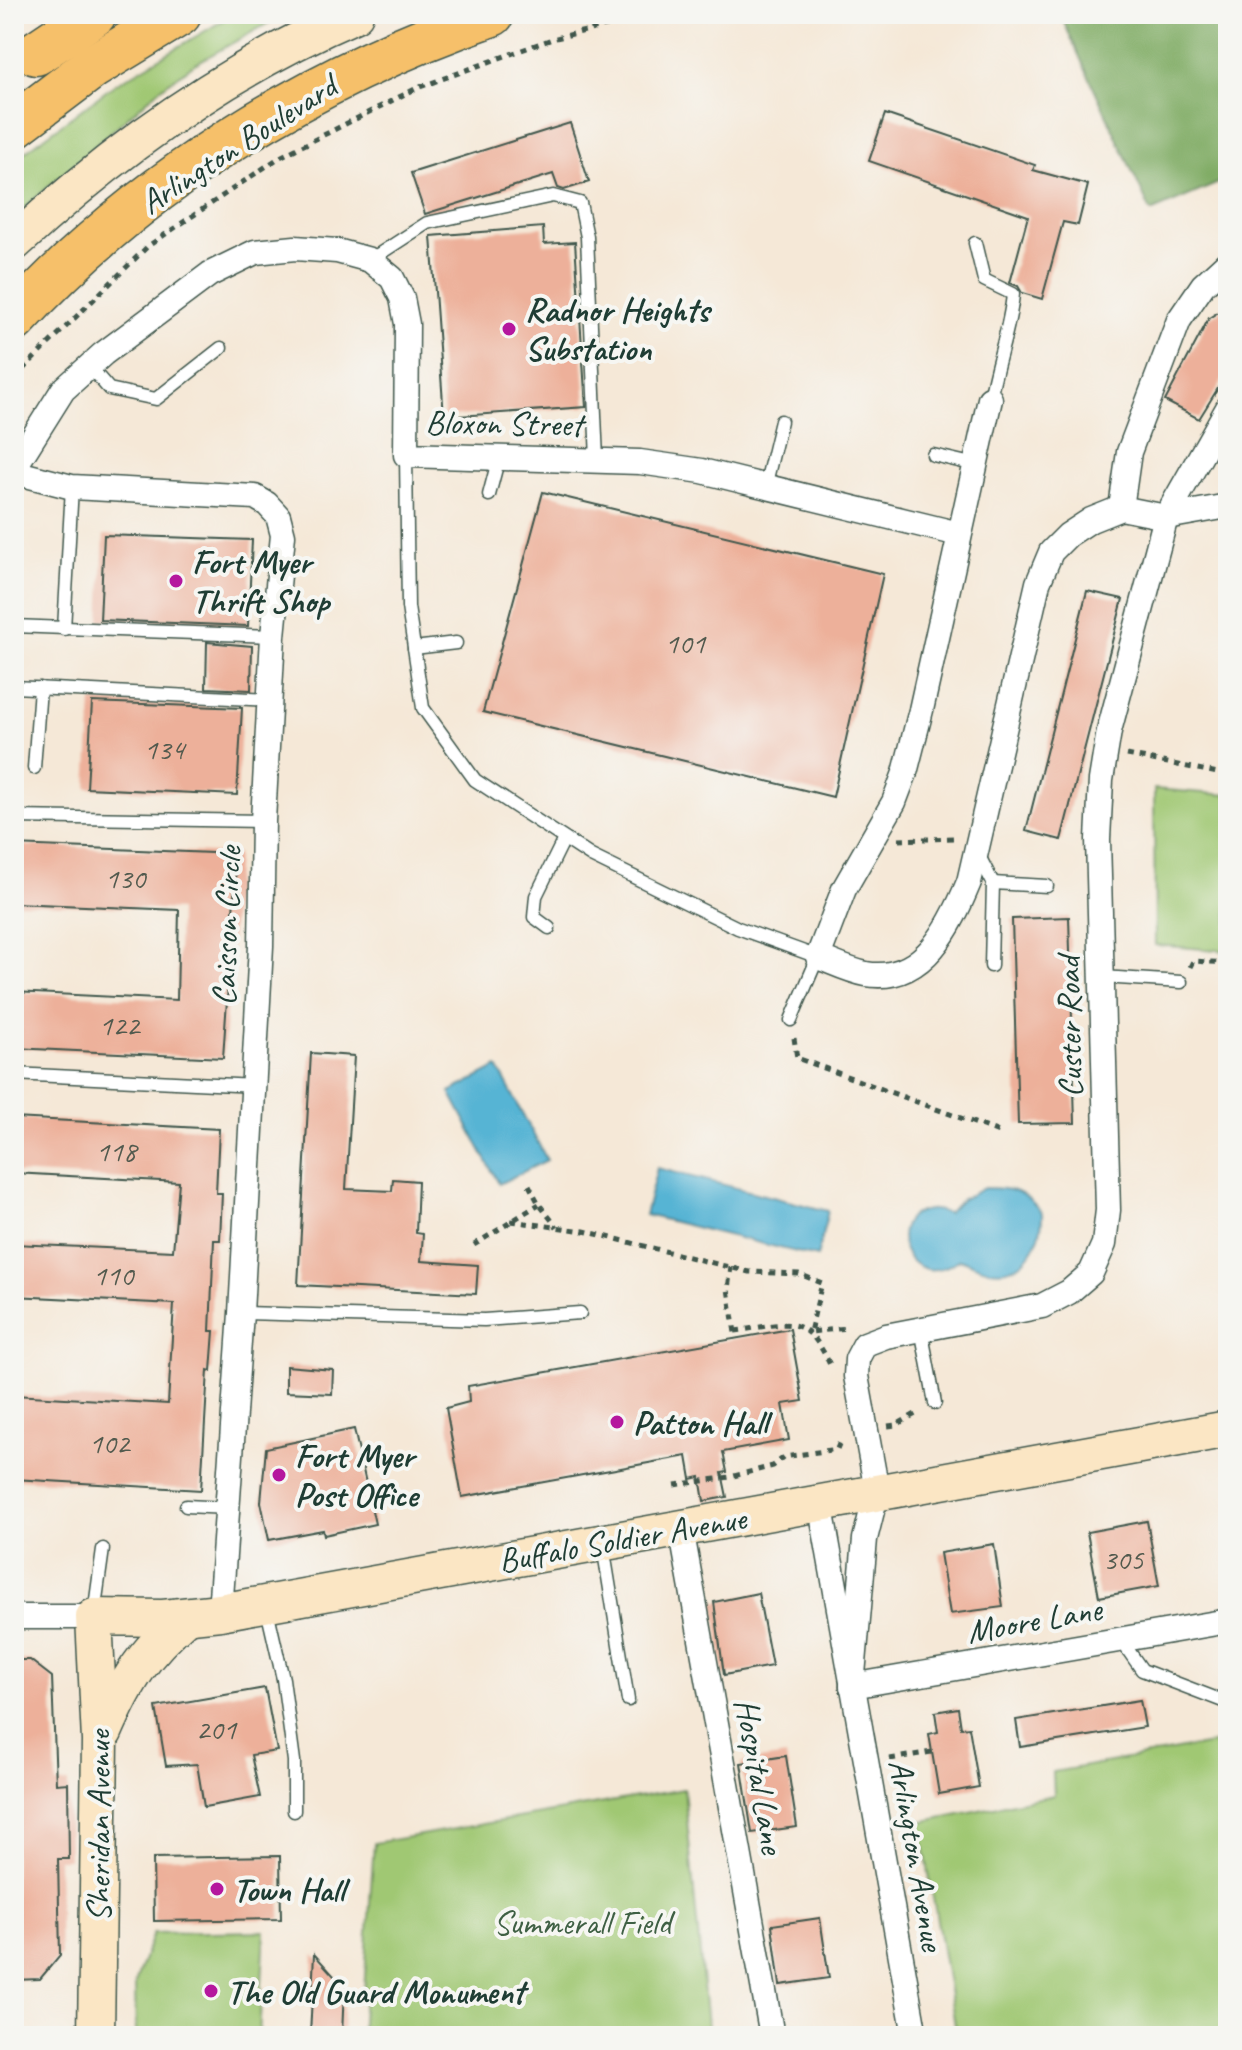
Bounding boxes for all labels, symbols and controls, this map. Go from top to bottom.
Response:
street label: Arlington Boulevard [132,62,348,223]
place label: Radnor Heights Substation [525,288,712,370]
marker: Radnor Heights Substation [500,320,518,338]
street label: Bloxon Street [425,400,588,446]
place label: Fort Myer Thrift Shop [192,540,331,622]
marker: Fort Myer Thrift Shop [167,572,185,590]
house number: 101 [665,624,707,662]
house number: 134 [144,730,187,768]
street label: Caisson Circle [202,844,250,1006]
house number: 130 [105,859,148,897]
street label: Custer Road [1046,952,1092,1098]
house number: 122 [99,1006,142,1044]
house number: 118 [96,1132,139,1170]
house number: 110 [93,1256,136,1294]
place label: Patton Hall [633,1401,773,1444]
marker: Patton Hall [608,1413,626,1431]
house number: 102 [89,1424,132,1462]
place label: Fort Myer Post Office [295,1434,421,1516]
marker: Fort Myer Post Office [270,1466,288,1484]
street label: Buffalo Soldier Avenue [495,1496,751,1582]
house number: 305 [1103,1540,1145,1578]
street label: Moore Lane [963,1587,1106,1653]
street label: Hospital Lane [725,1695,795,1859]
house number: 201 [196,1710,238,1748]
street label: Sheridan Avenue [77,1728,120,1922]
street label: Arlington Avenue [879,1756,955,1956]
place label: Town Hall [233,1868,351,1911]
marker: Town Hall [208,1880,226,1898]
park label: Summerall Field [493,1901,675,1944]
place label: The Old Guard Monument [227,1970,529,2013]
marker: The Old Guard Monument [202,1982,220,2000]

